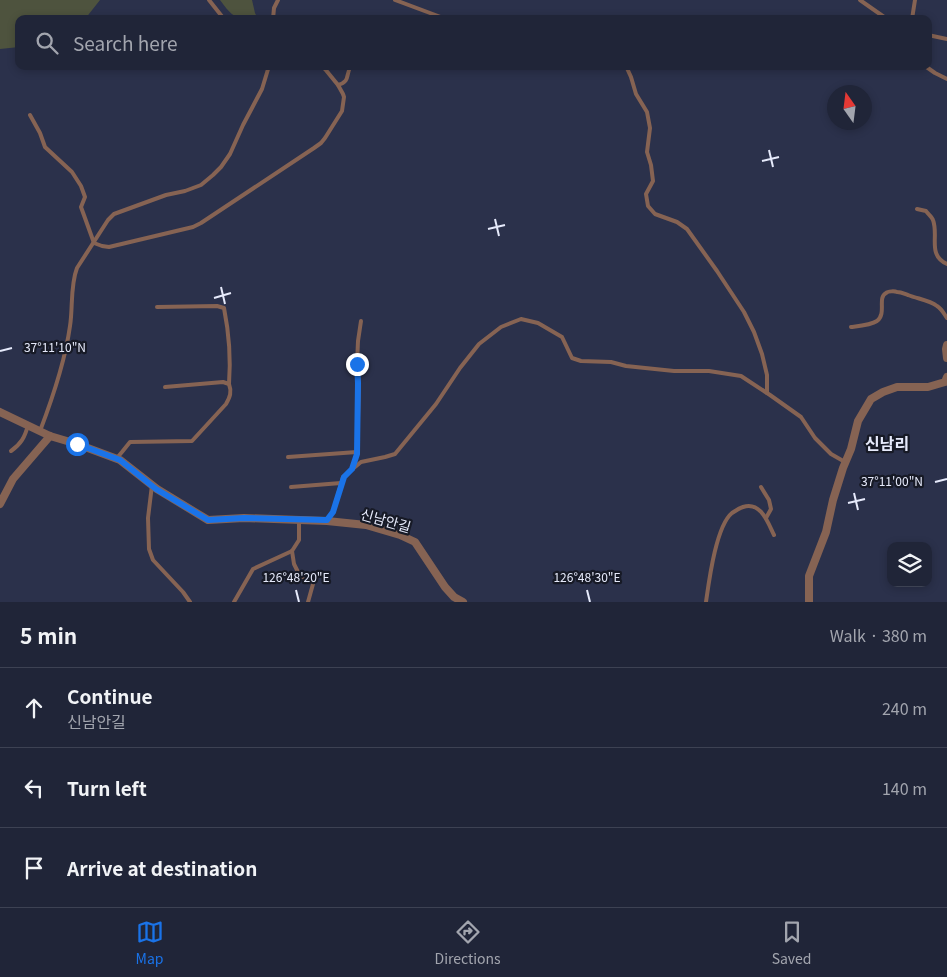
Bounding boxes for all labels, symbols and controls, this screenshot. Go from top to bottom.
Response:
search box [15,15,932,70]
icon: search [33,29,61,57]
text: Search here [73,29,177,56]
north arrow [827,85,872,130]
text: 37°11'10"N [24,338,86,355]
route end [346,353,369,376]
district label: 신남리 [865,431,909,455]
route start [66,433,89,456]
text: 37°11'00"N [861,472,923,489]
street label: 신남안길 [358,503,414,537]
map controls [887,542,932,587]
button: layers [887,542,932,587]
text: 126°48'20"E [262,568,330,585]
text: 126°48'30"E [553,568,621,585]
text: 5 min [20,620,77,650]
text: Walk · 380 m [830,623,927,647]
text: Continue [67,682,153,709]
icon: ahead [20,694,48,722]
text: 240 m [882,696,927,720]
text: 신남안길 [67,709,126,733]
icon: left [20,774,48,802]
text: Turn left [67,774,147,801]
text: 140 m [882,776,927,800]
icon: arrive [20,854,48,882]
text: Arrive at destination [67,854,257,881]
tab: Map [136,918,164,968]
tab: Directions [435,918,501,968]
tab: Saved [772,918,811,968]

